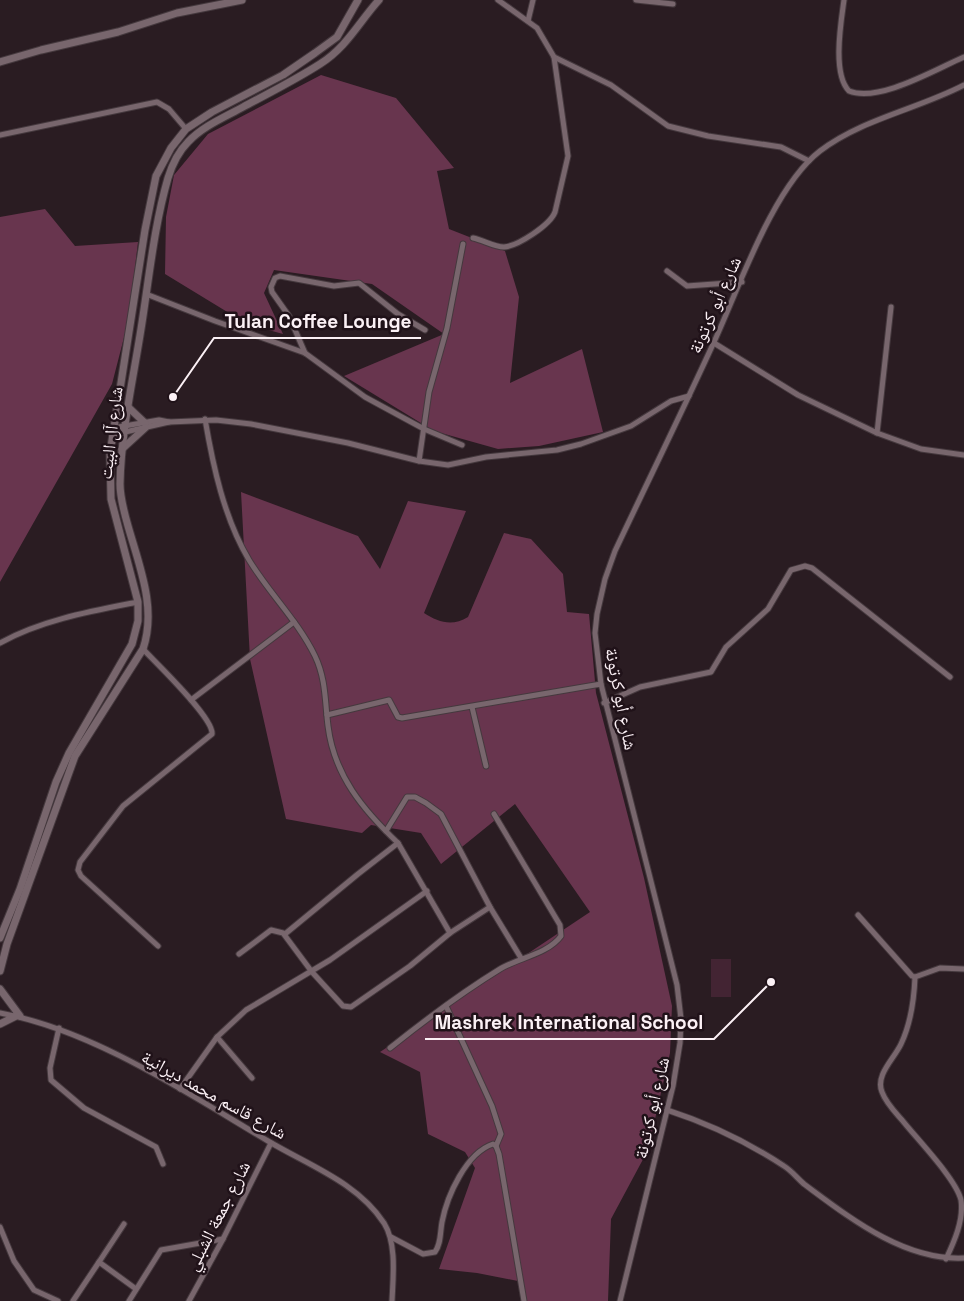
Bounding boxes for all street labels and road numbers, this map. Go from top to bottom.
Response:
street label: شارع أبو كرتونة [683,253,746,357]
street label: شارع آل البيت [93,385,128,481]
street label: شارع أبو كرتونة [600,646,643,752]
street label: شارع قاسم محمد ديرانية [137,1045,291,1145]
street label: شارع أبو كرتونة [629,1055,674,1161]
street label: شارع جمعة الشبلي [180,1157,258,1276]

